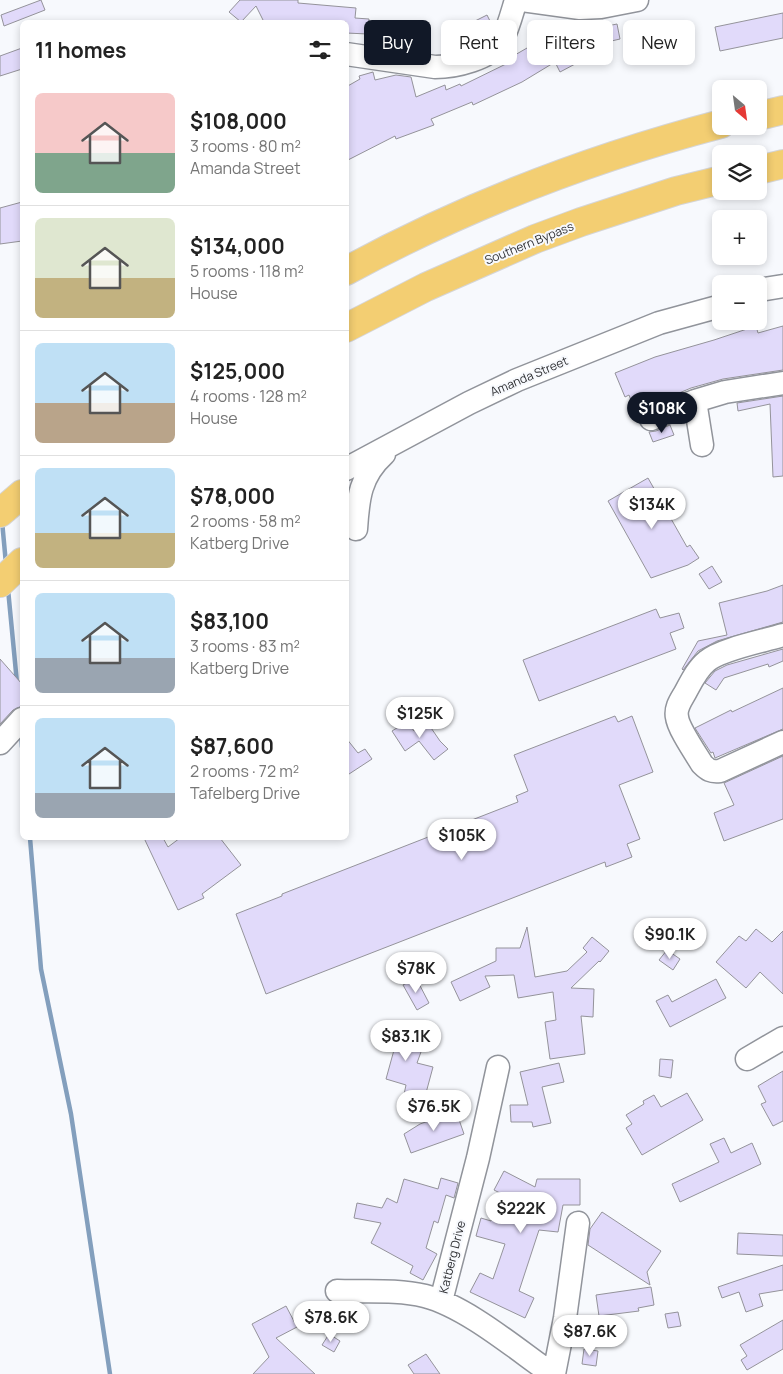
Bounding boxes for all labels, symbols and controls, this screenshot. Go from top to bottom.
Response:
chip: Buy [364,20,431,65]
chip: Rent [441,20,517,65]
chip: Filters [527,20,613,65]
chip: New [623,20,695,65]
text: 11 homes [35,36,126,64]
icon: filters [306,36,334,64]
north arrow [712,80,768,135]
map controls [712,80,767,330]
text: $108,000 [190,107,287,135]
icon: home [75,113,135,173]
text: 3 rooms · 80 m² [190,135,301,157]
button: layers [712,145,767,200]
text: Amanda Street [190,157,301,179]
button: + [712,210,767,265]
street label: Southern Bypass [482,217,576,269]
text: $134,000 [190,232,285,260]
icon: home [75,238,135,298]
text: 5 rooms · 118 m² [190,260,304,282]
button: − [712,275,767,330]
text: House [190,282,238,304]
street label: Amanda Street [487,352,571,400]
text: $125,000 [190,357,285,385]
icon: home [75,363,135,423]
text: 4 rooms · 128 m² [190,385,307,407]
pin: $108K [627,392,697,434]
text: $108K [638,397,686,419]
text: House [190,407,238,429]
text: $78,000 [190,482,275,510]
icon: home [75,488,135,548]
pin: $134K [617,488,687,530]
text: $134K [629,493,675,515]
text: 2 rooms · 58 m² [190,510,301,532]
text: Katberg Drive [190,532,289,554]
text: $83,100 [190,607,269,635]
icon: home [75,613,135,673]
text: 3 rooms · 83 m² [190,635,300,657]
text: Katberg Drive [190,657,289,679]
pin: $125K [385,696,455,739]
text: $125K [397,702,443,724]
text: $87,600 [190,732,274,760]
icon: home [75,738,135,798]
text: 2 rooms · 72 m² [190,760,299,782]
text: Tafelberg Drive [190,782,300,804]
pin: $105K [427,818,497,861]
text: $105K [438,824,486,846]
pin: $90.1K [629,918,711,960]
text: $90.1K [645,923,695,945]
pin: $78K [386,952,446,994]
text: $78K [397,957,435,979]
pin: $83.1K [365,1020,447,1062]
text: $83.1K [381,1025,431,1047]
pin: $76.5K [393,1090,475,1132]
text: $76.5K [407,1095,461,1117]
pin: $222K [486,1192,556,1234]
text: $222K [497,1197,545,1219]
street label: Katberg Drive [435,1219,469,1295]
pin: $78.6K [290,1300,372,1343]
text: $78.6K [304,1306,358,1328]
pin: $87.6K [549,1314,631,1357]
text: $87.6K [563,1320,617,1342]

